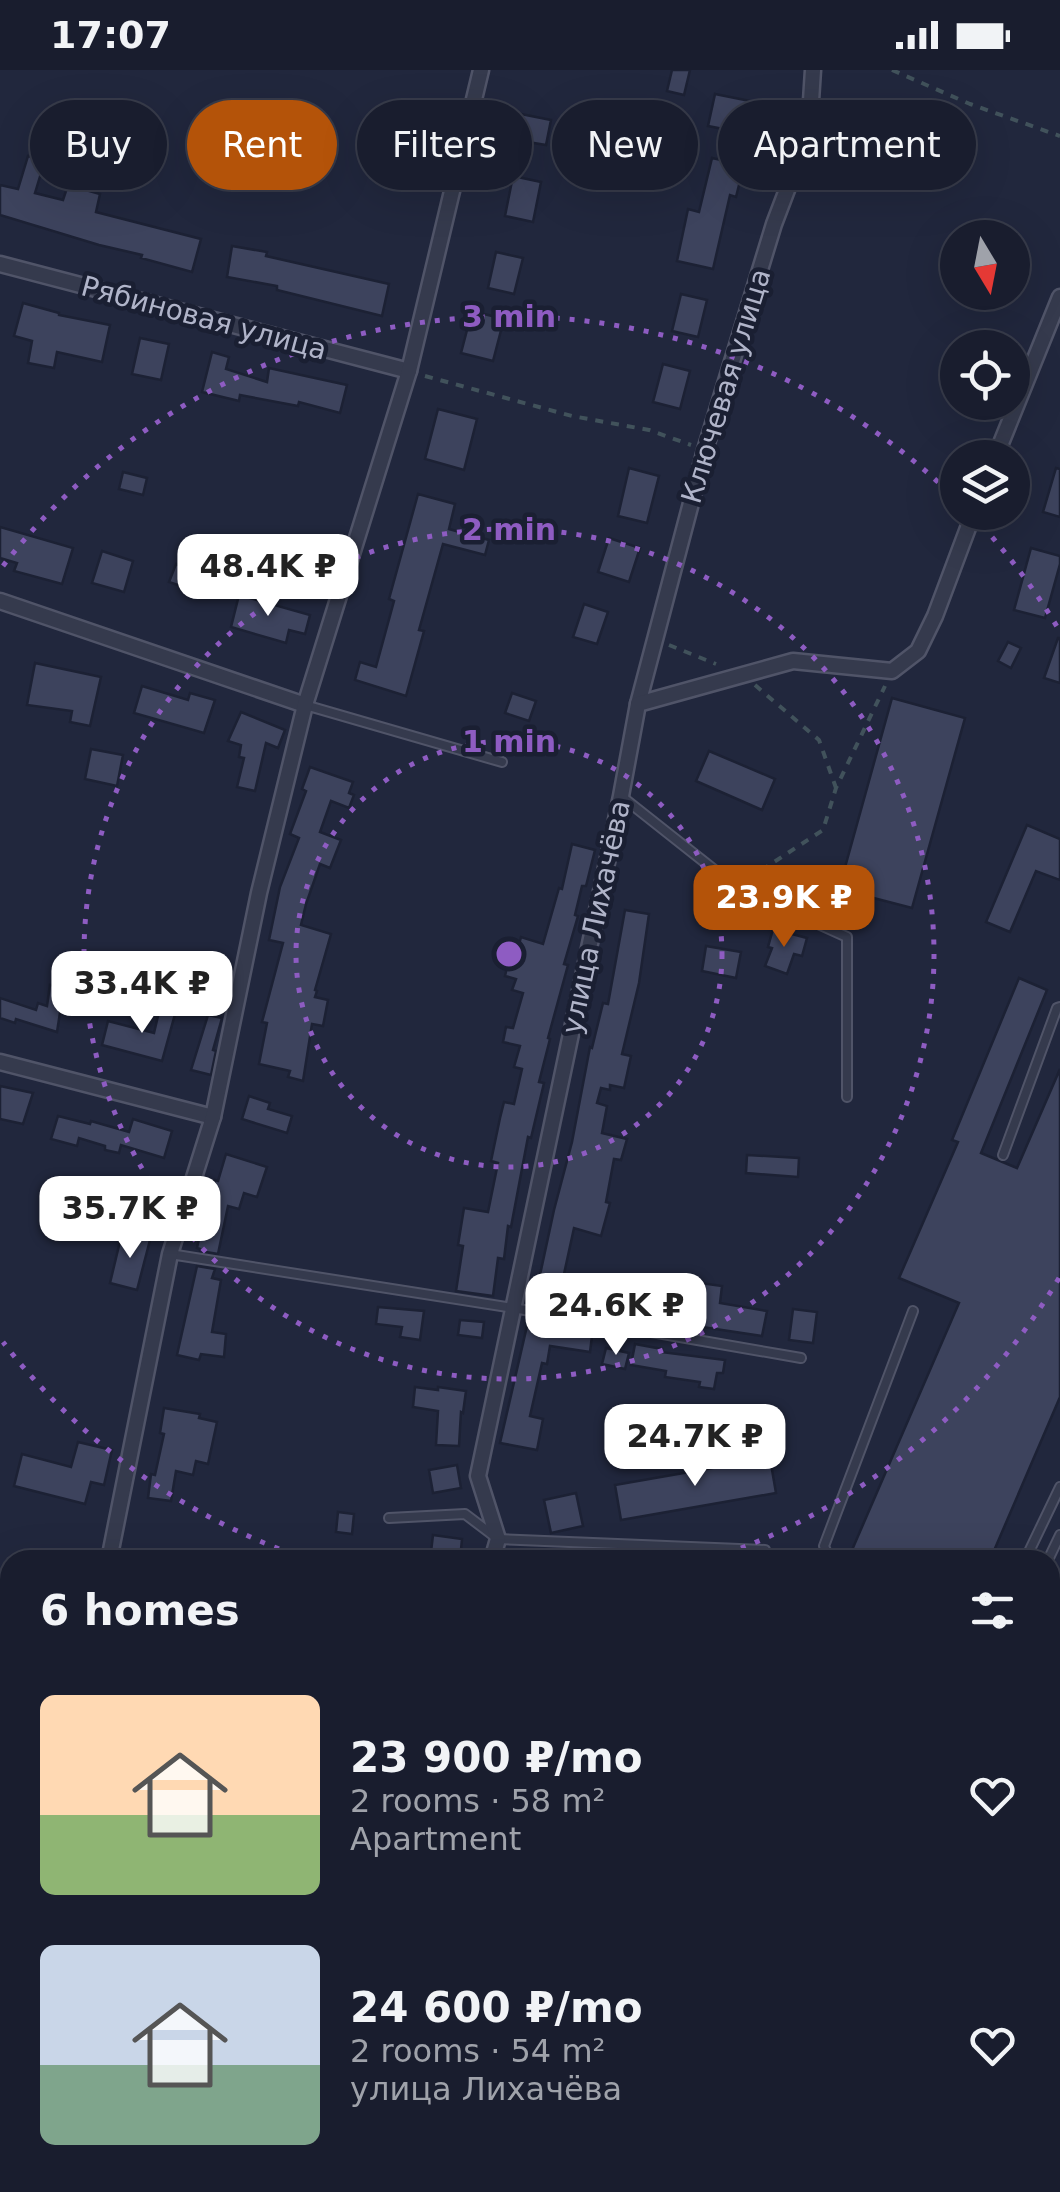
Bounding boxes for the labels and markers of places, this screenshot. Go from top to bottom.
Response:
pin: 48.4K ₽ [176,534,360,619]
pin: 23.9K ₽ [692,865,876,950]
centre of rings [491,936,527,972]
pin: 33.4K ₽ [50,951,234,1036]
pin: 35.7K ₽ [38,1176,222,1261]
pin: 24.6K ₽ [524,1273,708,1358]
pin: 24.7K ₽ [603,1404,787,1489]

